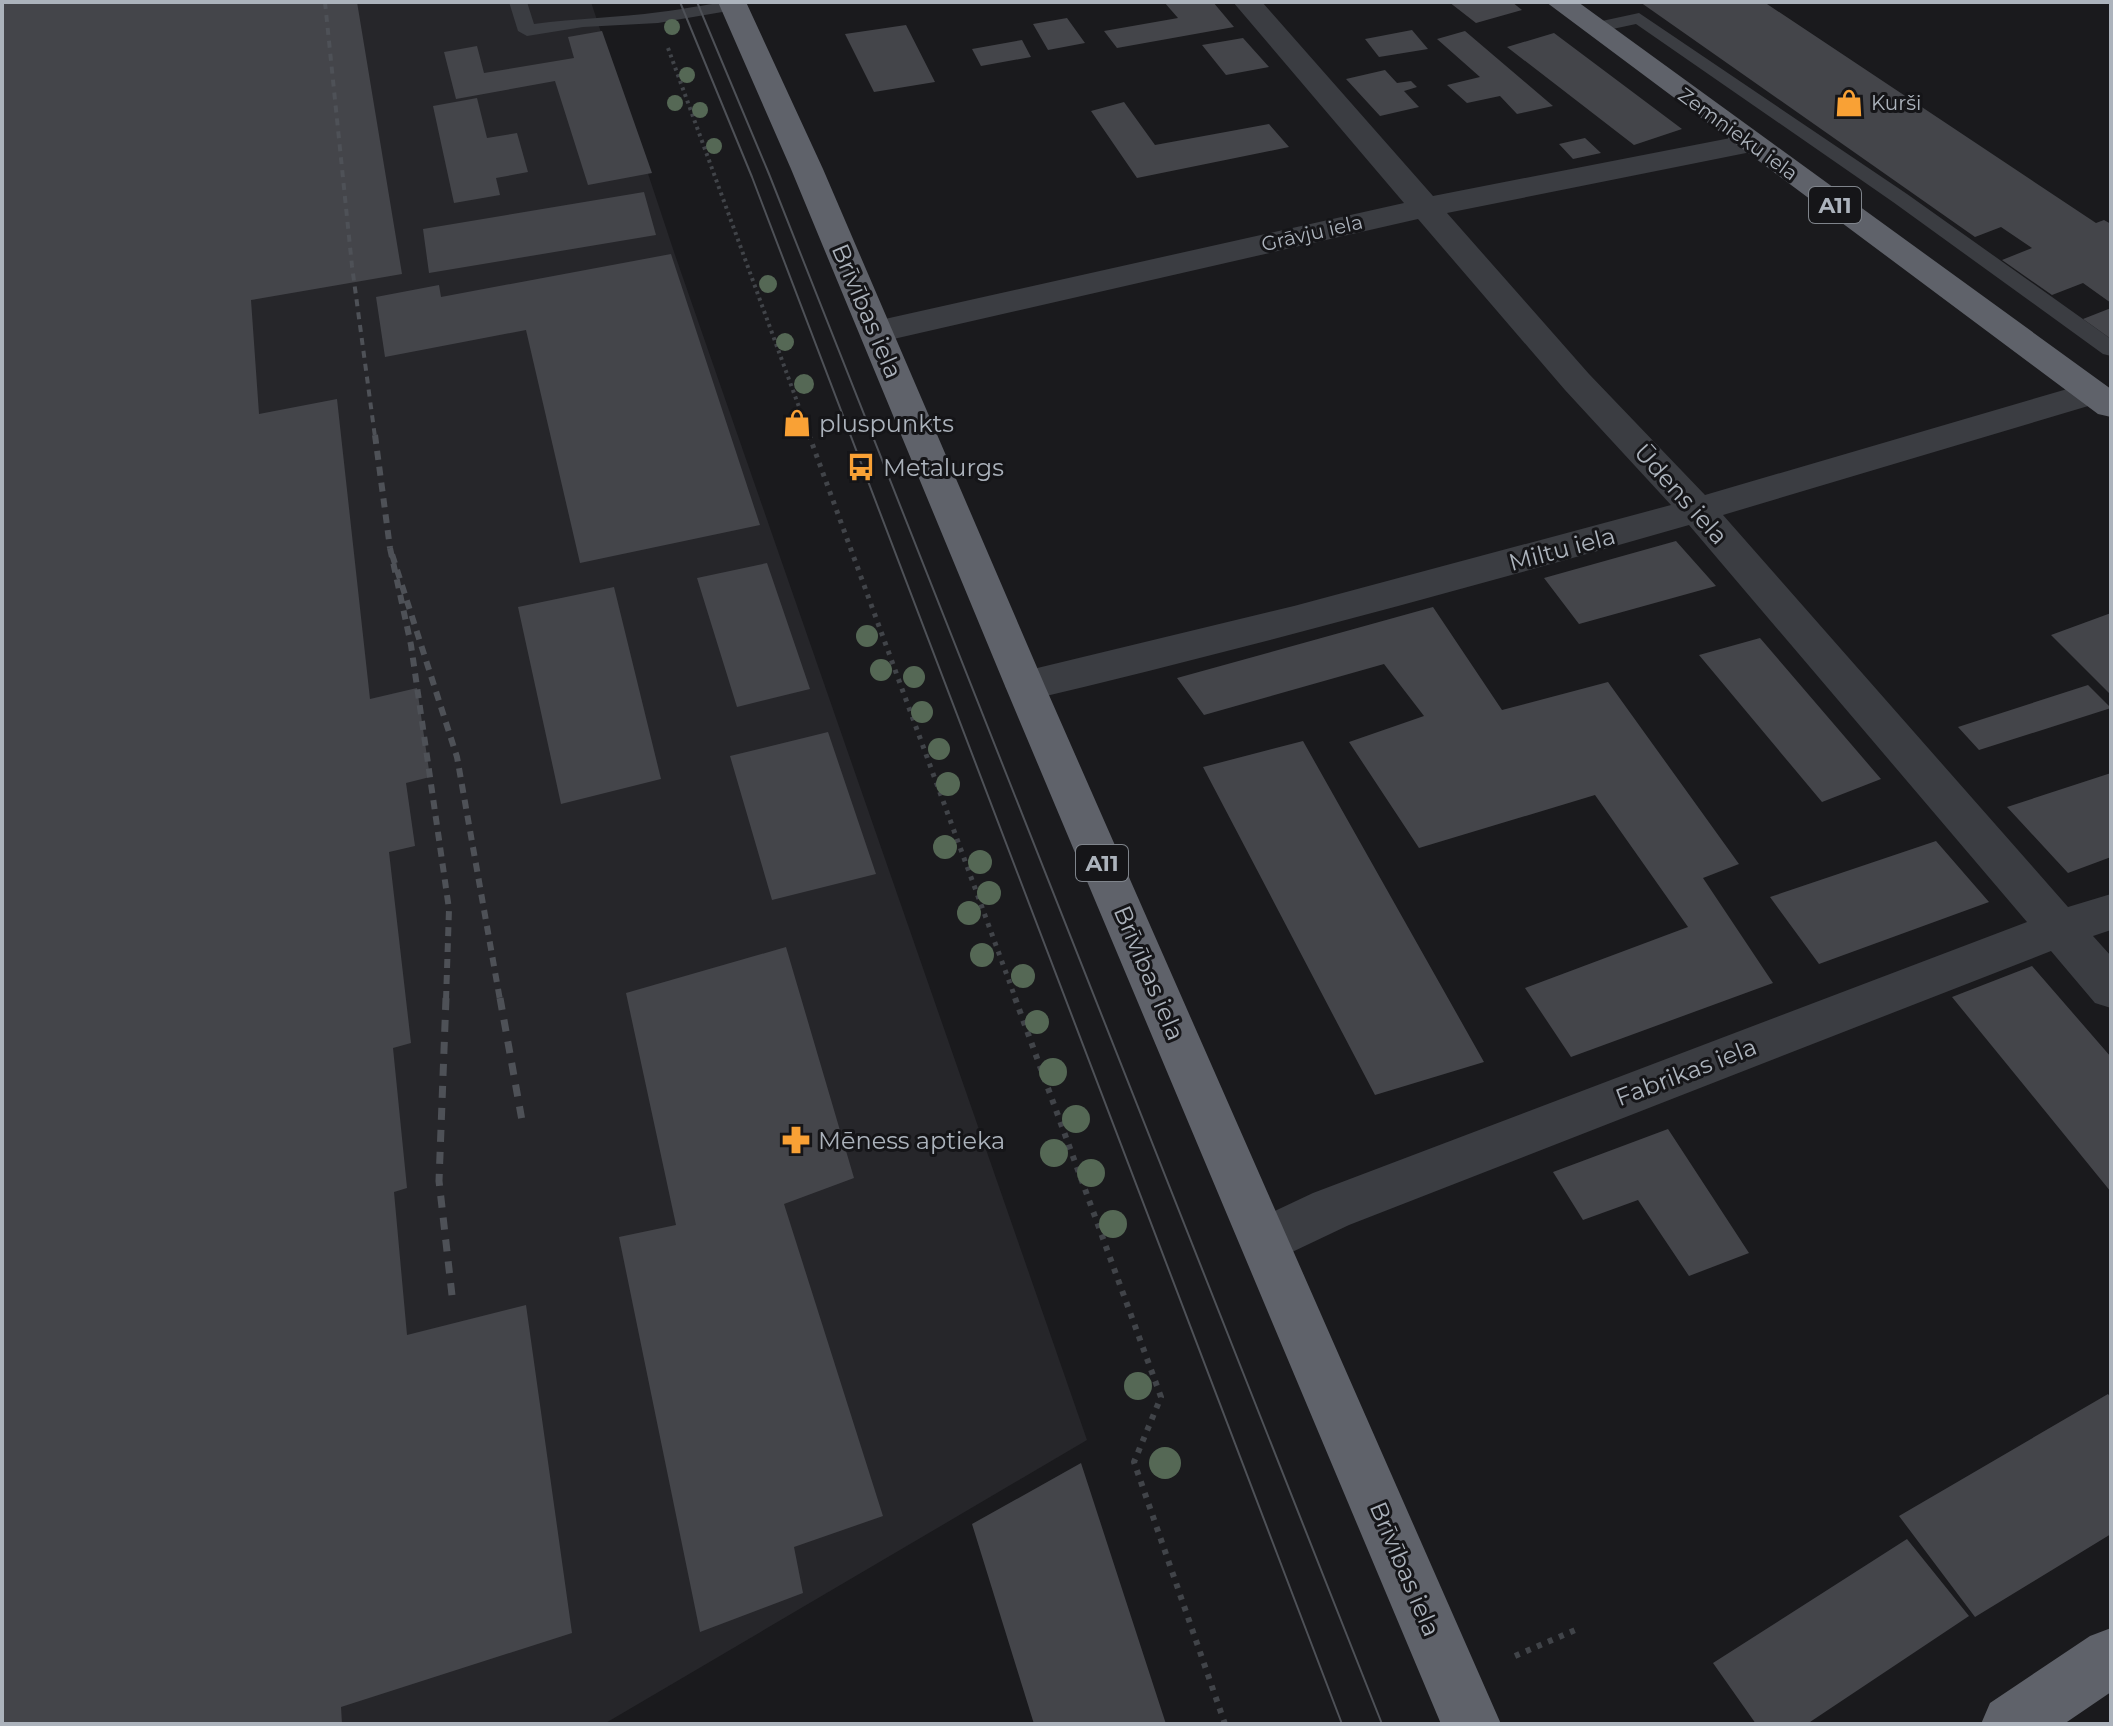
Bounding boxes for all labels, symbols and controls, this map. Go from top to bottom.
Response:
street label: Zemnieku iela [1673,83,1803,185]
shop icon: Kurši [1834,88,1864,118]
place label: Kurši [1871,91,1921,115]
road number: A11 [1809,187,1861,223]
street label: Grāvju iela [1259,210,1365,256]
street label: Brīvības iela [826,239,908,383]
shop icon: pluspunkts [782,408,812,438]
place label: pluspunkts [819,409,954,438]
street label: Ūdens iela [1628,438,1734,550]
bus stop icon: Metalurgs [846,452,876,482]
place label: Metalurgs [883,453,1004,482]
street label: Miltu iela [1505,521,1619,577]
road number: A11 [1076,845,1128,881]
street label: Brīvības iela [1108,901,1190,1045]
street label: Fabrikas iela [1611,1032,1761,1112]
pharmacy icon: Mēness aptieka [781,1125,811,1155]
place label: Mēness aptieka [818,1126,1005,1155]
street label: Brīvības iela [1364,1497,1446,1641]

